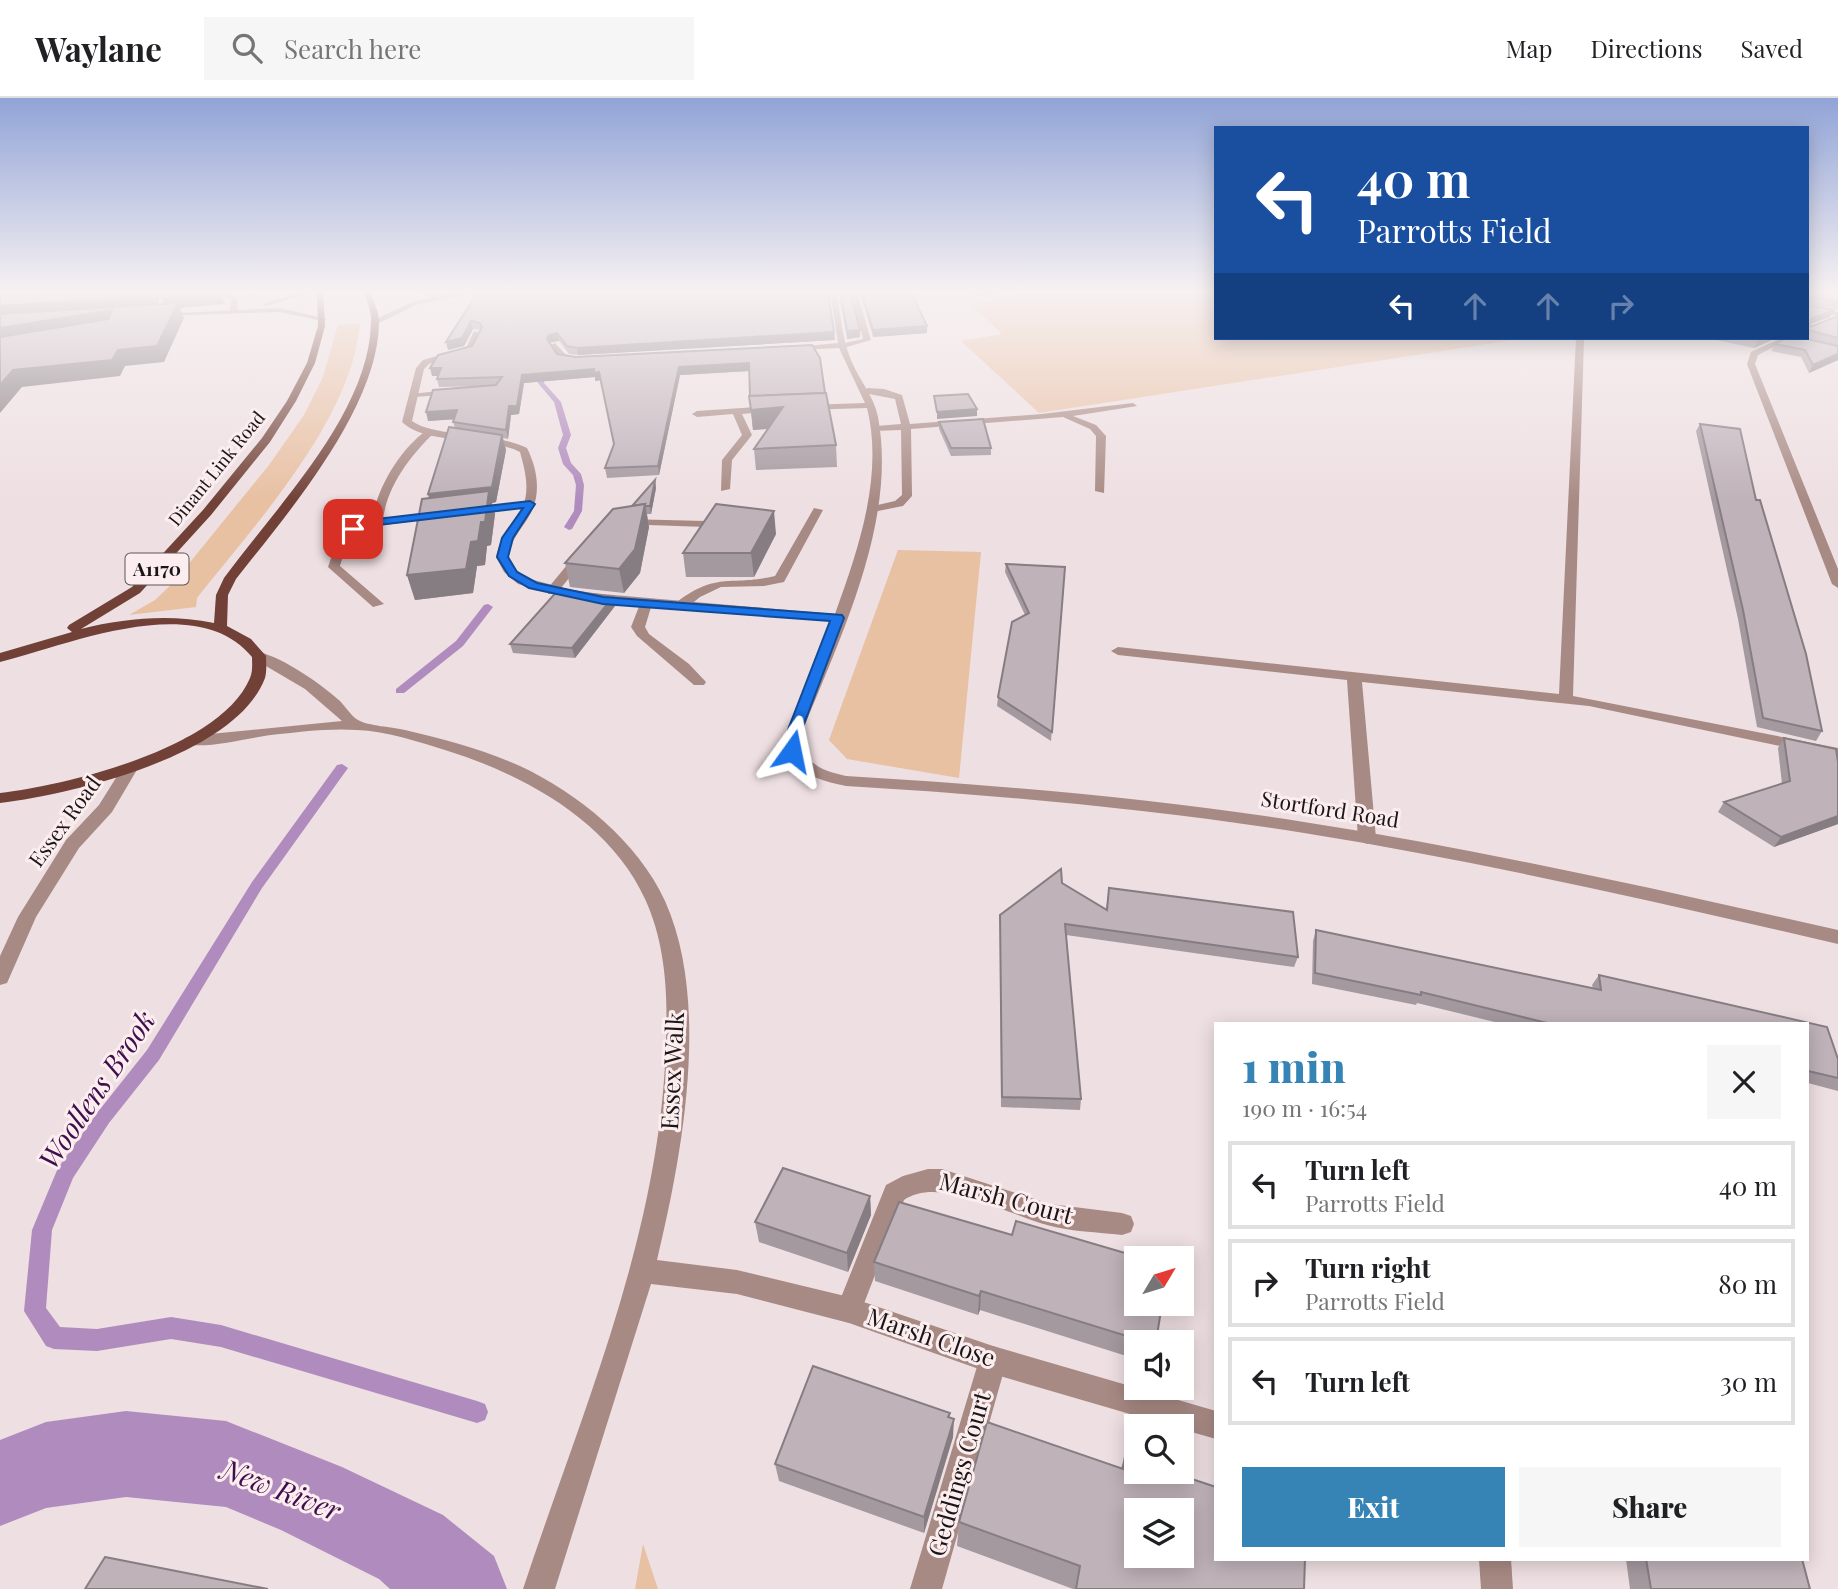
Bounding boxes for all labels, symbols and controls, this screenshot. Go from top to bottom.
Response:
search box [204,17,694,80]
text: Waylane [35,26,162,70]
icon: search [228,29,266,67]
text: Search here [284,31,421,66]
text: Map [1506,32,1552,64]
text: Directions [1590,32,1703,64]
text: Saved [1741,32,1803,64]
text: 40 m [1357,145,1470,210]
icon: left [1242,154,1333,245]
text: Parrotts Field [1357,208,1552,251]
icon: left [1383,287,1421,325]
icon: ahead [1456,287,1494,325]
icon: ahead [1529,287,1567,325]
icon: right [1602,287,1640,325]
street label: Dinant Link Road [163,406,270,531]
pin [323,499,383,559]
icon: arrive [334,510,372,548]
road number: A1170 [125,554,188,584]
position arrow [755,714,829,788]
street label: Essex Road [21,770,106,872]
street label: Stortford Road [1259,783,1401,833]
water label: Woollens Brook [29,1003,162,1176]
street label: Essex Walk [652,1010,690,1131]
text: 1 min [1242,1038,1346,1094]
button: close [1707,1045,1781,1119]
text: 190 m · 16:54 [1242,1092,1367,1123]
text: Turn left [1305,1152,1410,1187]
street label: Marsh Court [936,1164,1077,1230]
icon: left [1246,1166,1284,1204]
text: 40 m [1719,1168,1777,1203]
text: Parrotts Field [1305,1187,1445,1218]
north arrow [1124,1246,1194,1316]
map controls [1124,1246,1194,1568]
text: Turn right [1305,1250,1431,1285]
icon: right [1246,1264,1284,1302]
text: 80 m [1718,1266,1777,1301]
text: Parrotts Field [1305,1285,1445,1316]
street label: Marsh Close [863,1299,1000,1373]
button: sound [1124,1330,1194,1400]
icon: left [1246,1362,1284,1400]
text: Turn left [1305,1364,1410,1399]
text: 30 m [1720,1364,1777,1399]
street label: Geddings Court [919,1387,997,1560]
button: search [1124,1414,1194,1484]
water label: New River [214,1448,347,1528]
button: Exit [1242,1467,1505,1547]
button: Share [1519,1467,1781,1547]
button: layers [1124,1498,1194,1568]

